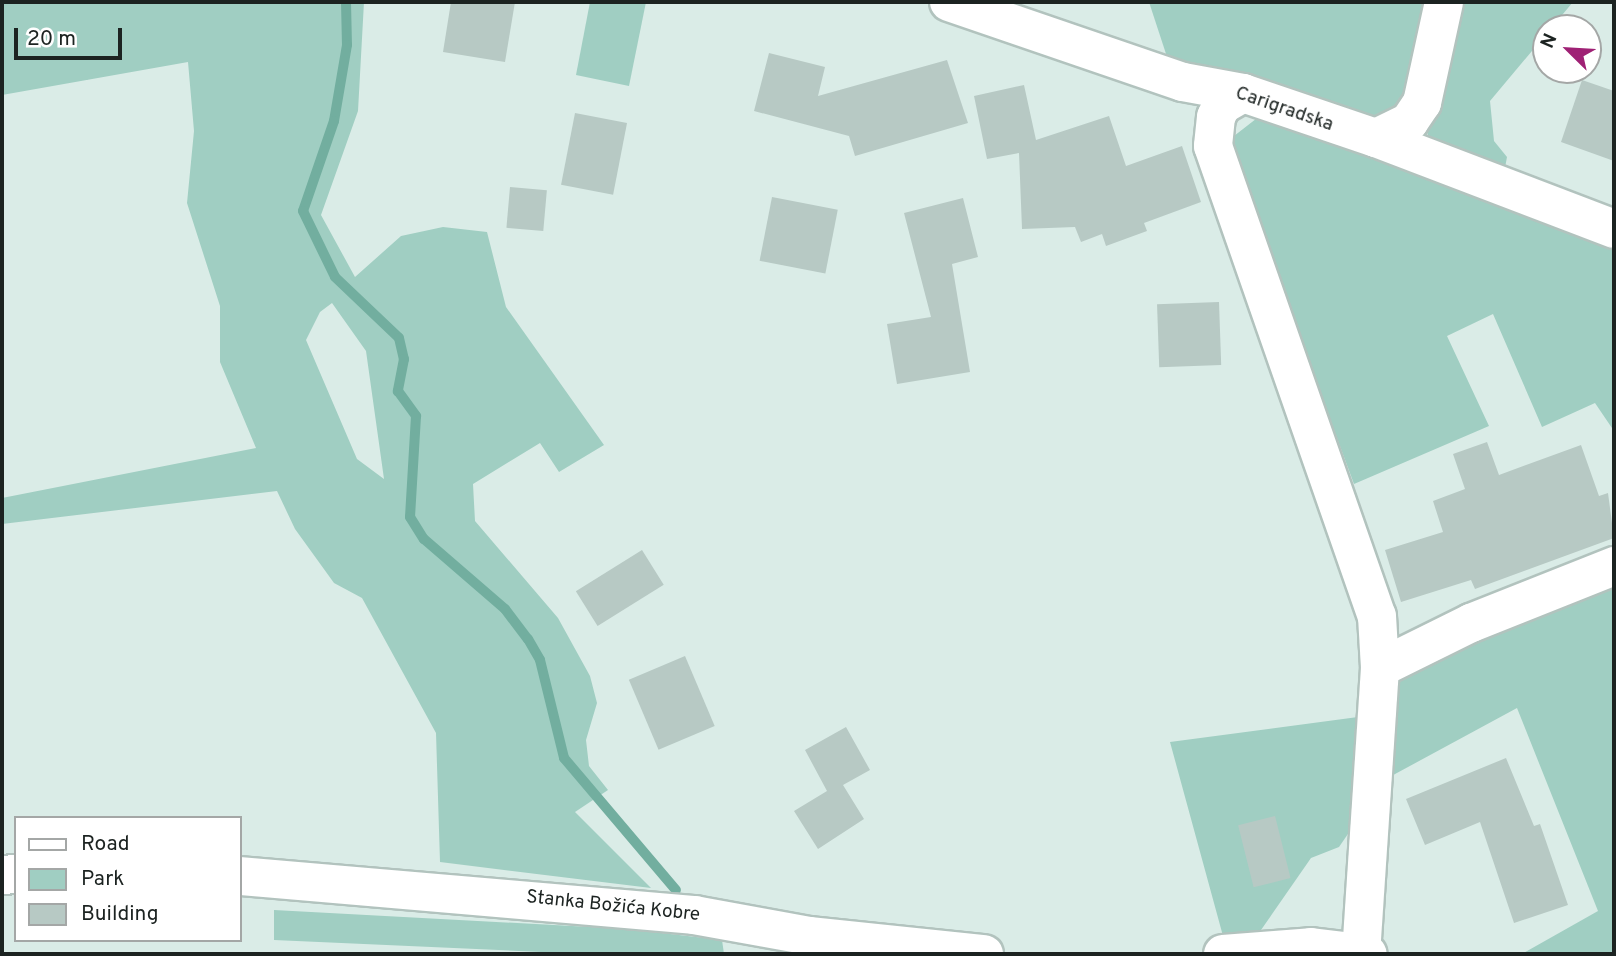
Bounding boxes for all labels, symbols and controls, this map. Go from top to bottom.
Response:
scale bar [18,14,126,58]
north arrow [1532,14,1602,84]
text: 20 m [27,26,76,53]
text: N [1536,30,1563,52]
street label: Carigradska [1232,83,1336,137]
legend [14,816,242,942]
text: Road [81,831,130,858]
text: Park [81,866,124,893]
street label: Stanka Božića Kobre [525,887,701,927]
text: Building [81,901,159,928]

